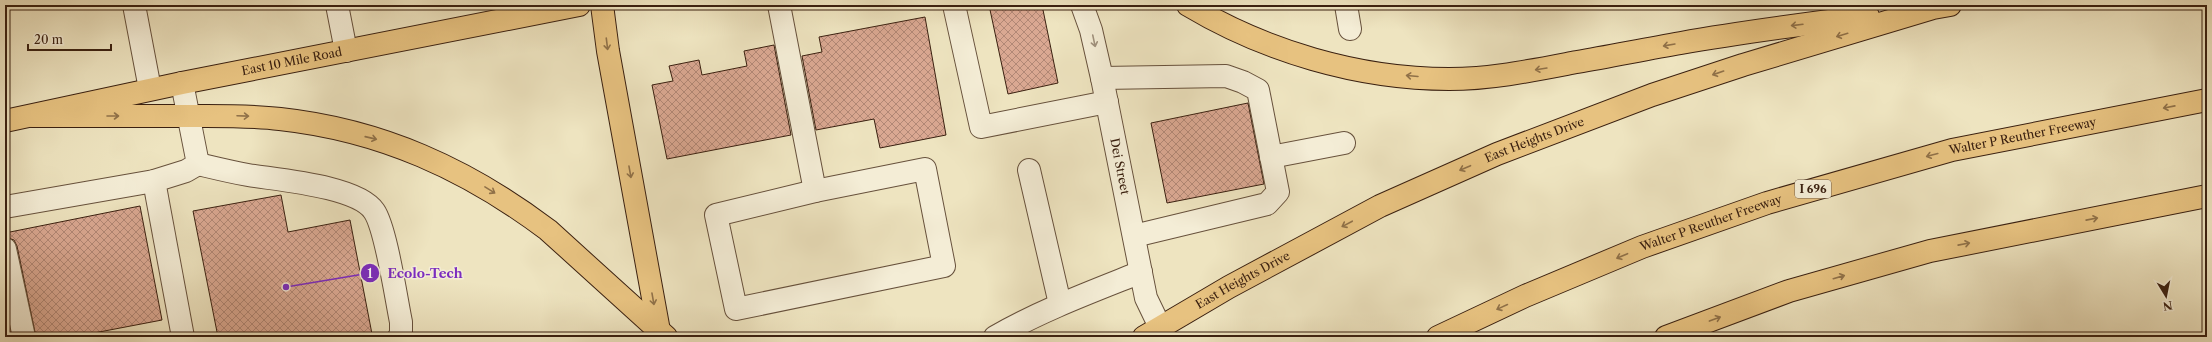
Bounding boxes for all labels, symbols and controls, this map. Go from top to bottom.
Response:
one-way arrow [1791,21,1804,29]
scale bar [28,26,111,52]
text: 20 m [34,32,63,47]
one-way arrow [1836,32,1849,39]
one-way arrow [1090,34,1098,47]
one-way arrow [603,37,611,50]
one-way arrow [1662,42,1675,50]
street label: East 10 Mile Road [240,44,344,78]
one-way arrow [1535,65,1548,73]
one-way arrow [1712,70,1724,78]
one-way arrow [1406,72,1419,80]
one-way arrow [2163,103,2176,111]
one-way arrow [106,112,119,120]
one-way arrow [236,112,249,120]
street label: East Heights Drive [1482,113,1586,166]
street label: Walter P Reuther Freeway [1947,114,2098,158]
one-way arrow [364,134,377,142]
street label: Dei Street [1107,137,1133,197]
one-way arrow [1925,152,1938,160]
one-way arrow [1459,164,1471,172]
one-way arrow [626,165,634,178]
road number: I 696 [1795,180,1831,198]
one-way arrow [484,186,496,194]
street label: Walter P Reuther Freeway [1637,191,1784,255]
one-way arrow [2085,215,2098,223]
one-way arrow [1342,220,1354,228]
one-way arrow [1957,240,1970,248]
street label: East Heights Drive [1193,248,1293,312]
one-way arrow [1616,252,1628,260]
callout: Ecolo-Tech [360,261,471,286]
text: Ecolo-Tech [387,265,463,281]
text: 1 [367,266,373,281]
one-way arrow [1832,273,1845,280]
north arrow [2146,276,2186,316]
one-way arrow [650,293,658,306]
text: N [2161,298,2174,314]
one-way arrow [1497,304,1509,311]
one-way arrow [1709,314,1721,322]

